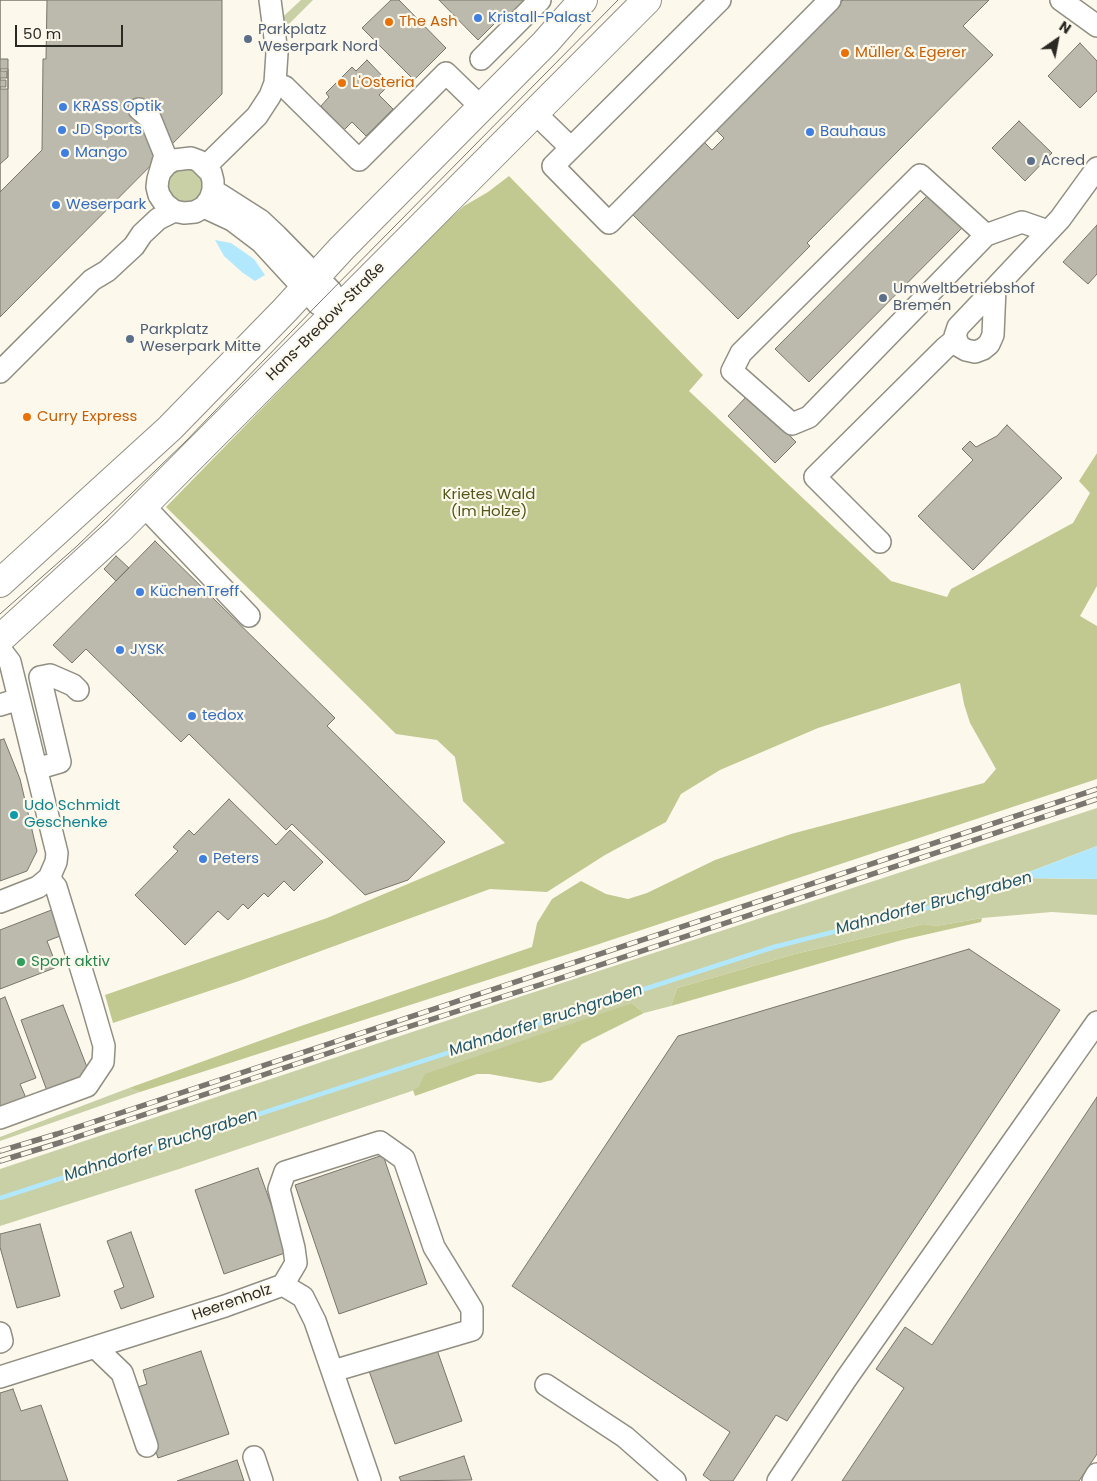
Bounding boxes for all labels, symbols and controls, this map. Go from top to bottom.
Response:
place label: Kristall-Palast [488,9,591,27]
marker: Kristall-Palast [472,12,484,24]
place label: The Ash [399,13,458,31]
scale bar [18,15,125,47]
north arrow [1032,15,1082,65]
marker: The Ash [383,16,395,28]
text: N [1055,16,1075,39]
place label: Parkplatz Weserpark Nord [258,21,378,56]
text: 50 m [23,23,61,44]
marker: Parkplatz Weserpark Nord [242,33,254,45]
place label: Müller & Egerer [855,44,967,62]
marker: Müller & Egerer [839,47,851,59]
place label: L'Osteria [352,74,415,92]
marker: L'Osteria [336,77,348,89]
place label: KRASS Optik [73,98,162,116]
marker: KRASS Optik [57,101,69,113]
place label: JD Sports [72,121,142,139]
place label: Bauhaus [820,123,886,141]
marker: JD Sports [56,124,68,136]
marker: Bauhaus [804,126,816,138]
place label: Mango [75,144,127,162]
marker: Mango [59,147,71,159]
place label: Acred [1041,152,1085,170]
marker: Acred [1025,155,1037,167]
place label: Weserpark [66,196,146,214]
marker: Weserpark [50,199,62,211]
street label: Hans-Bredow-Straße [263,259,389,385]
place label: Umweltbetriebshof Bremen [893,280,1035,315]
marker: Umweltbetriebshof Bremen [877,292,889,304]
place label: Parkplatz Weserpark Mitte [140,321,261,356]
marker: Parkplatz Weserpark Mitte [124,333,136,345]
place label: Curry Express [37,408,137,426]
marker: Curry Express [21,411,33,423]
park label: Krietes Wald (Im Holze) [443,486,535,521]
place label: KüchenTreff [150,583,239,601]
marker: KüchenTreff [134,586,146,598]
place label: JYSK [130,641,164,659]
marker: JYSK [114,644,126,656]
place label: tedox [202,707,244,725]
marker: tedox [186,710,198,722]
place label: Udo Schmidt Geschenke [24,797,120,832]
marker: Udo Schmidt Geschenke [8,809,20,821]
place label: Peters [213,850,259,868]
marker: Peters [197,853,209,865]
water label: Mahndorfer Bruchgraben [834,869,1034,939]
place label: Sport aktiv [31,953,110,971]
marker: Sport aktiv [15,956,27,968]
water label: Mahndorfer Bruchgraben [447,981,645,1061]
water label: Mahndorfer Bruchgraben [62,1106,260,1186]
street label: Heerenholz [190,1281,274,1325]

